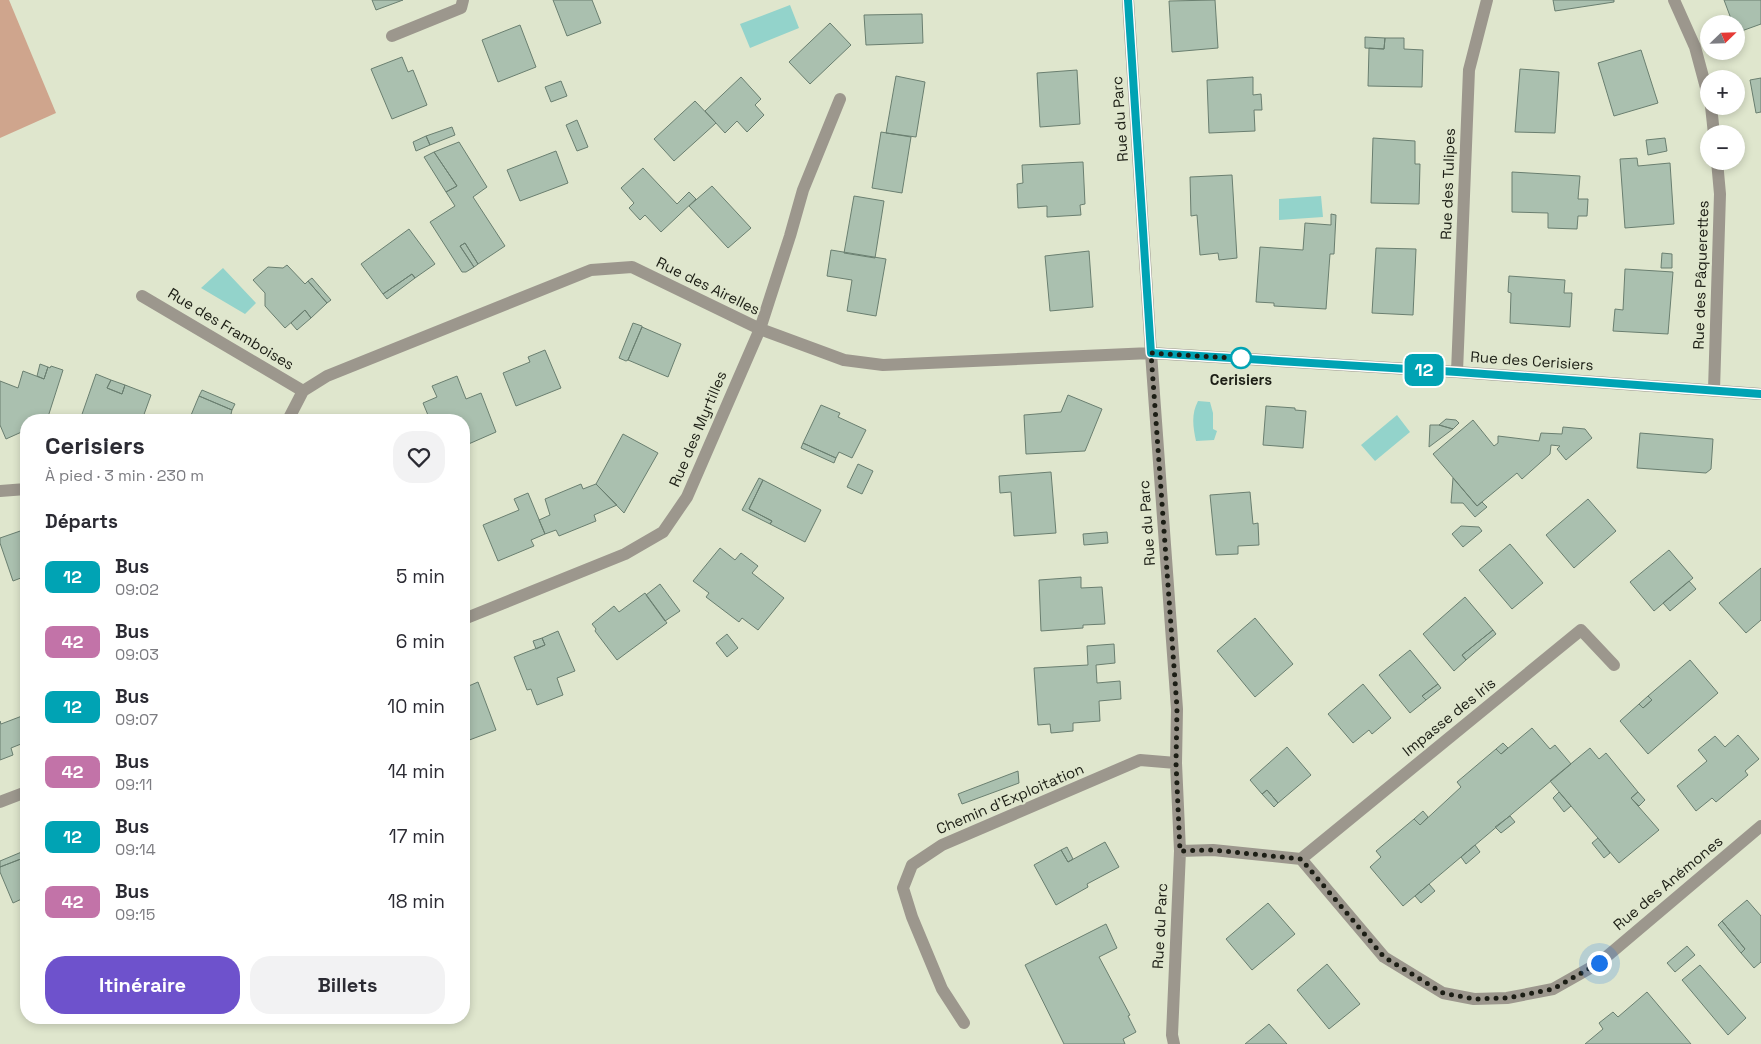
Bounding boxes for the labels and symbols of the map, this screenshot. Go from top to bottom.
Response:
north arrow [1700,15,1745,60]
street label: Rue du Parc [1107,76,1132,163]
street label: Rue des Tulipes [1436,128,1459,240]
street label: Rue des Pâquerettes [1688,200,1713,350]
street label: Rue des Airelles [653,252,763,319]
street label: Rue des Framboises [165,283,298,374]
marker: Cerisiers [1230,347,1252,369]
street label: Rue des Cerisiers [1470,347,1594,374]
line badge: 12 [1402,354,1446,386]
street label: Rue des Myrtilles [665,368,731,490]
place label: Cerisiers [1210,370,1272,389]
street label: Rue du Parc [1134,480,1159,567]
street label: Impasse des Iris [1398,673,1499,760]
street label: Chemin d'Exploitation [933,759,1086,838]
street label: Rue des Anémones [1609,831,1726,934]
street label: Rue du Parc [1148,883,1171,969]
your location [1587,951,1612,976]

